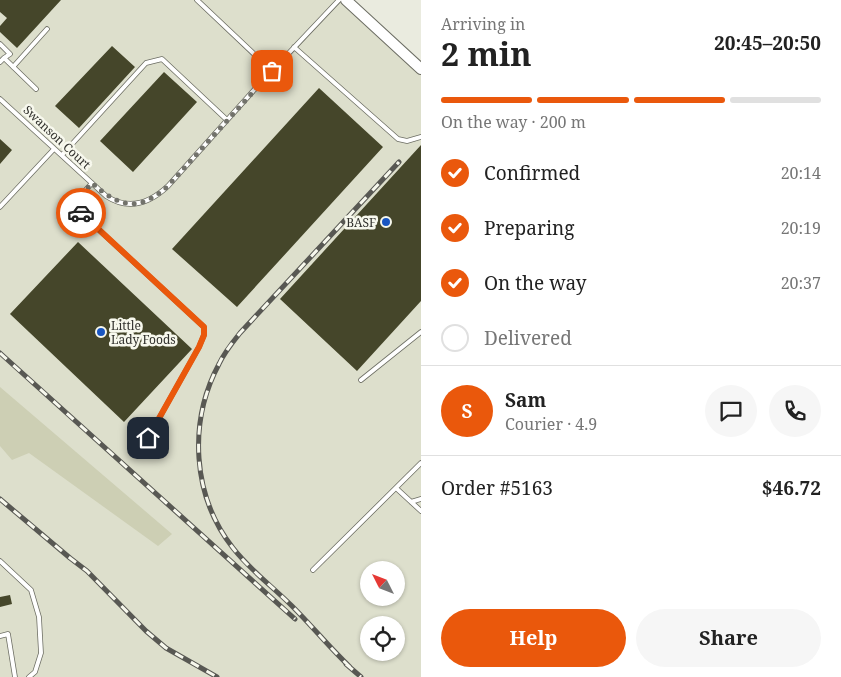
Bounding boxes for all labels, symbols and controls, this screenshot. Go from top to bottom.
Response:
text: Arriving in [441,13,525,35]
text: 20:45–20:50 [714,30,821,56]
text: 2 min [441,32,532,75]
pin [251,50,293,92]
icon: bag [258,57,286,85]
street label: Swanson Court [20,101,94,173]
text: On the way · 200 m [441,111,586,133]
icon: check [441,159,469,187]
text: Confirmed [484,160,580,186]
text: 20:14 [781,162,821,184]
courier [56,188,106,238]
icon: car [67,199,95,227]
place label: BASF [346,214,376,231]
icon: check [441,214,469,242]
text: Preparing [484,215,574,241]
marker: BASF [380,216,392,228]
text: 20:19 [781,217,821,239]
icon: check [441,269,469,297]
text: On the way [484,270,587,296]
text: 20:37 [781,272,821,294]
place label: Little Lady Foods [111,317,176,348]
text: Delivered [484,325,572,351]
marker: Little Lady Foods [95,326,107,338]
button: chat [705,385,757,437]
button: phone [769,385,821,437]
text: Sam [505,387,546,413]
text: S [461,398,473,424]
text: Courier · 4.9 [505,413,597,435]
pin [127,417,169,459]
icon: home [134,424,162,452]
text: Order #5163 [441,475,553,501]
text: $46.72 [762,475,821,501]
north arrow [360,561,405,606]
map controls [360,561,405,661]
button: Help [441,609,626,667]
button: Share [636,609,821,667]
button: locate [360,616,405,661]

